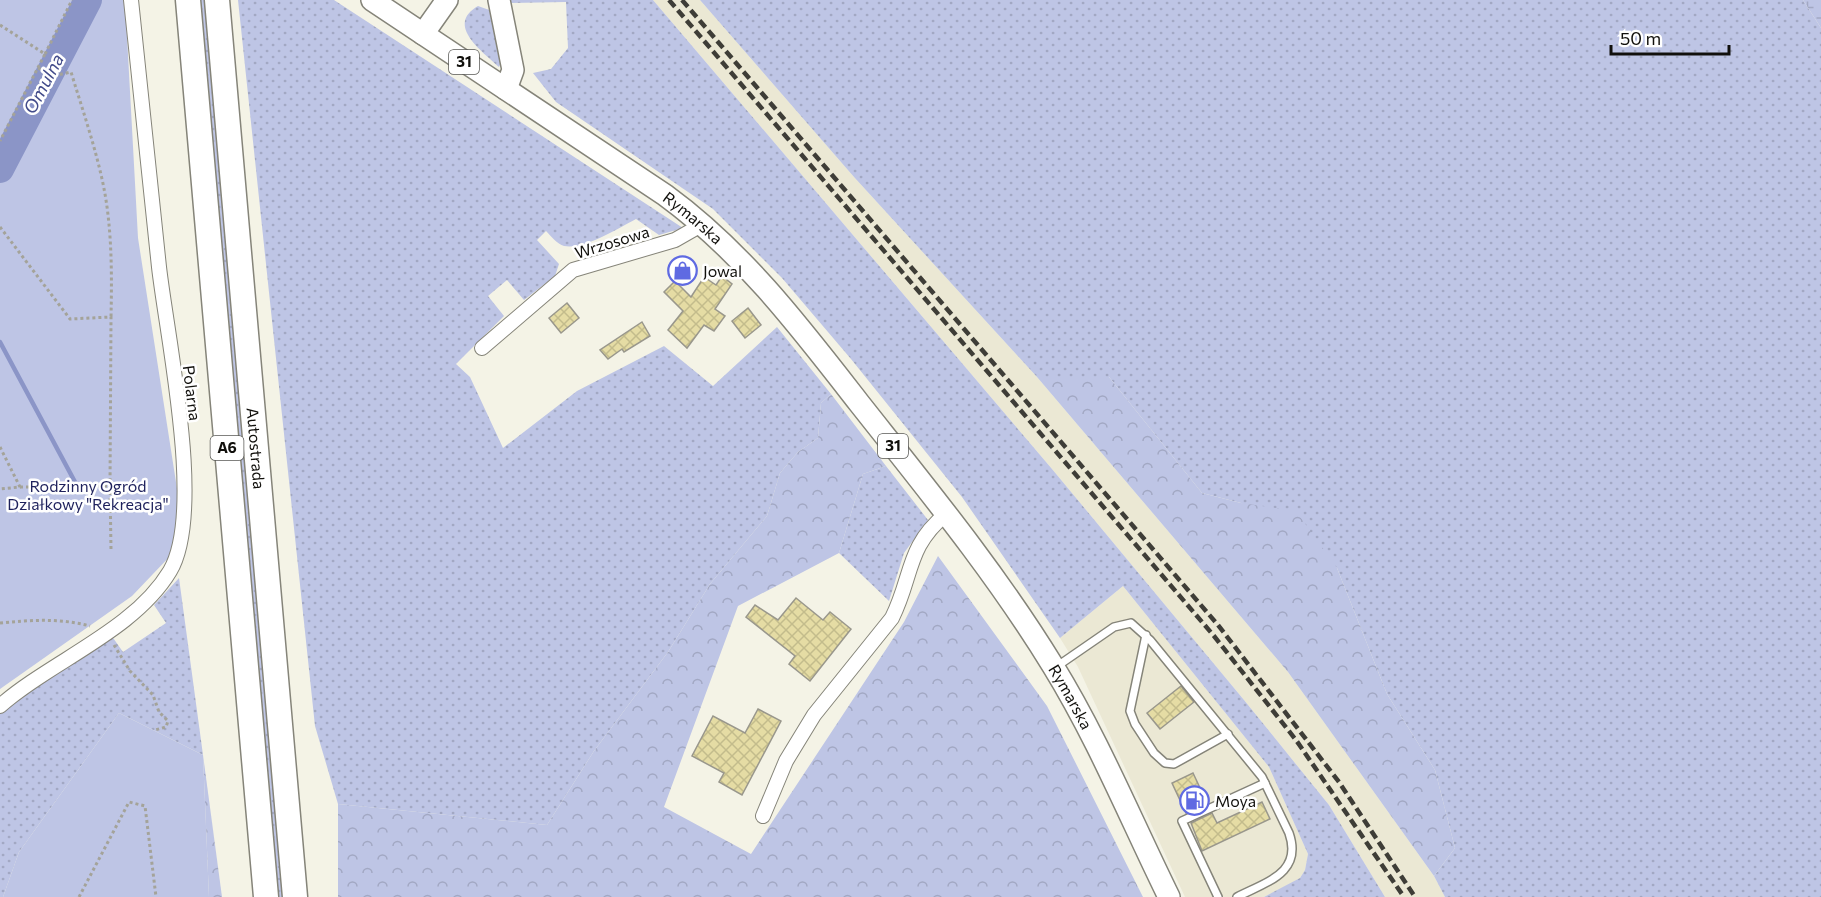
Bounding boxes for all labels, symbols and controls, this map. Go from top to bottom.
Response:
scale bar [1611,18,1730,56]
text: 50 m [1620,27,1661,49]
water label: Omulna [18,50,68,117]
road number: 31 [449,50,479,74]
street label: Rymarska [660,187,727,248]
street label: Wrzosowa [572,221,651,262]
shop icon: Jowal [666,255,698,287]
place label: Jowal [703,261,742,280]
street label: Polarna [180,364,205,422]
street label: Autostrada [243,407,269,490]
road number: 31 [878,434,908,458]
road number: A6 [210,436,244,460]
park label: Rodzinny Ogród Działkowy "Rekreacja" [7,476,169,513]
street label: Rymarska [1045,661,1097,732]
fuel station icon: Moya [1178,785,1210,817]
place label: Moya [1215,791,1256,810]

